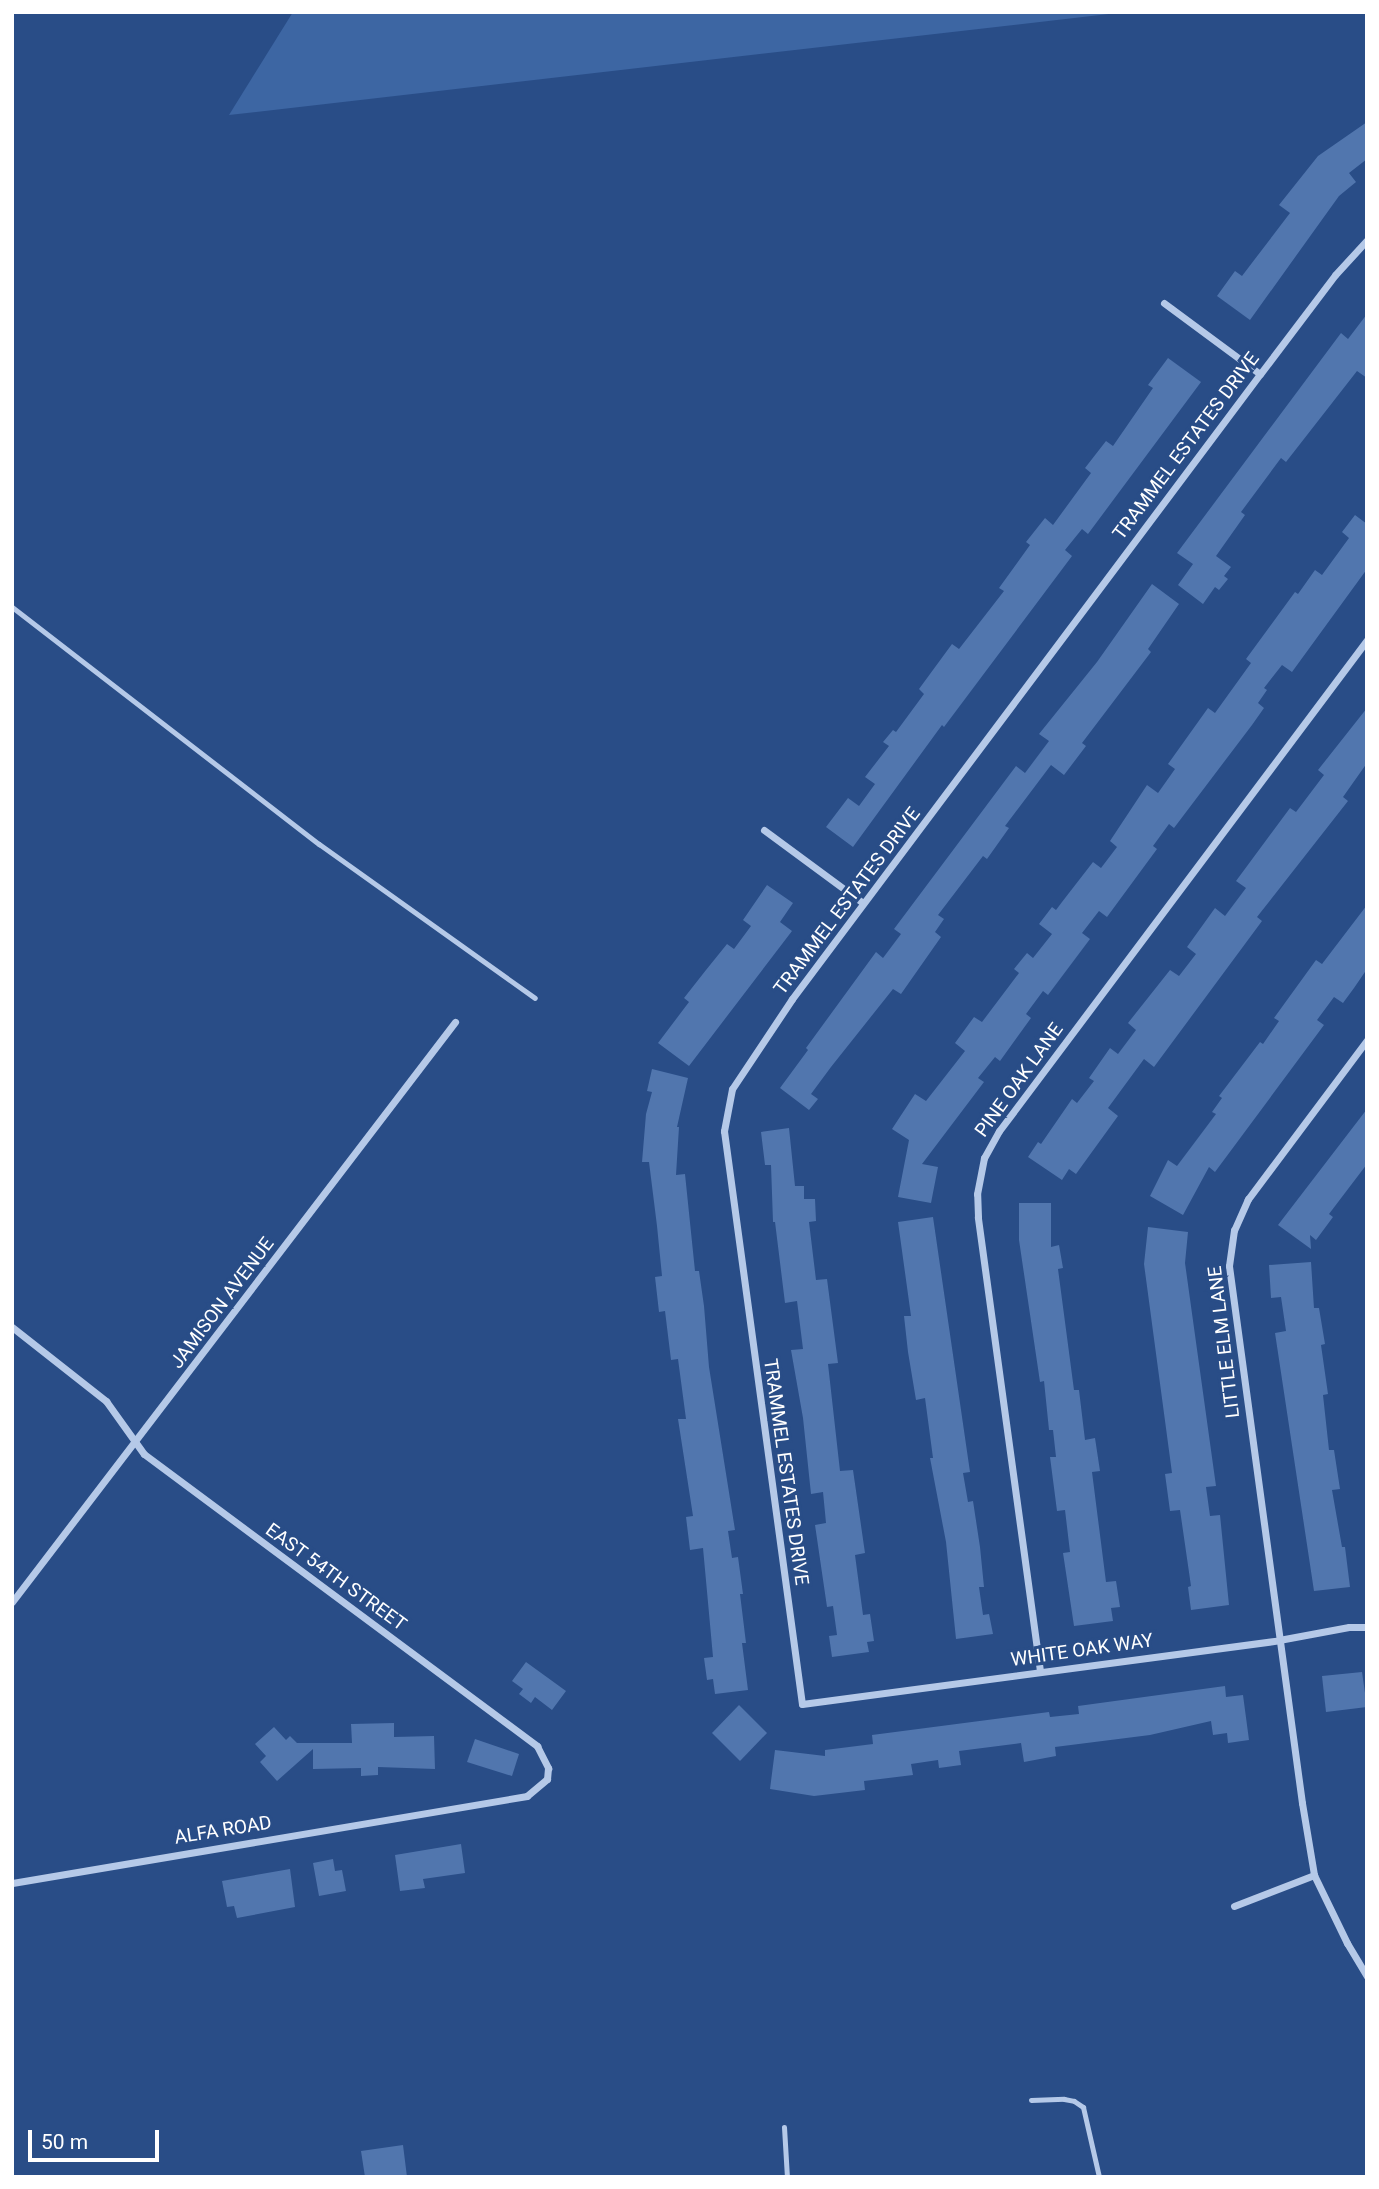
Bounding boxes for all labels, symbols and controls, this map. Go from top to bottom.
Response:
street label: TRAMMEL ESTATES DRIVE [1108,348,1264,544]
street label: TRAMMEL ESTATES DRIVE [769,803,925,999]
street label: PINE OAK LANE [970,1019,1068,1141]
street label: JAMISON AVENUE [165,1233,279,1373]
street label: LITTLE ELM LANE [1203,1265,1245,1419]
street label: TRAMMEL ESTATES DRIVE [759,1357,813,1587]
street label: EAST 54TH STREET [261,1518,411,1636]
street label: WHITE OAK WAY [1009,1629,1155,1671]
street label: ALFA ROAD [173,1811,273,1849]
scale bar [32,2116,163,2160]
text: 50 m [41,2130,88,2154]

